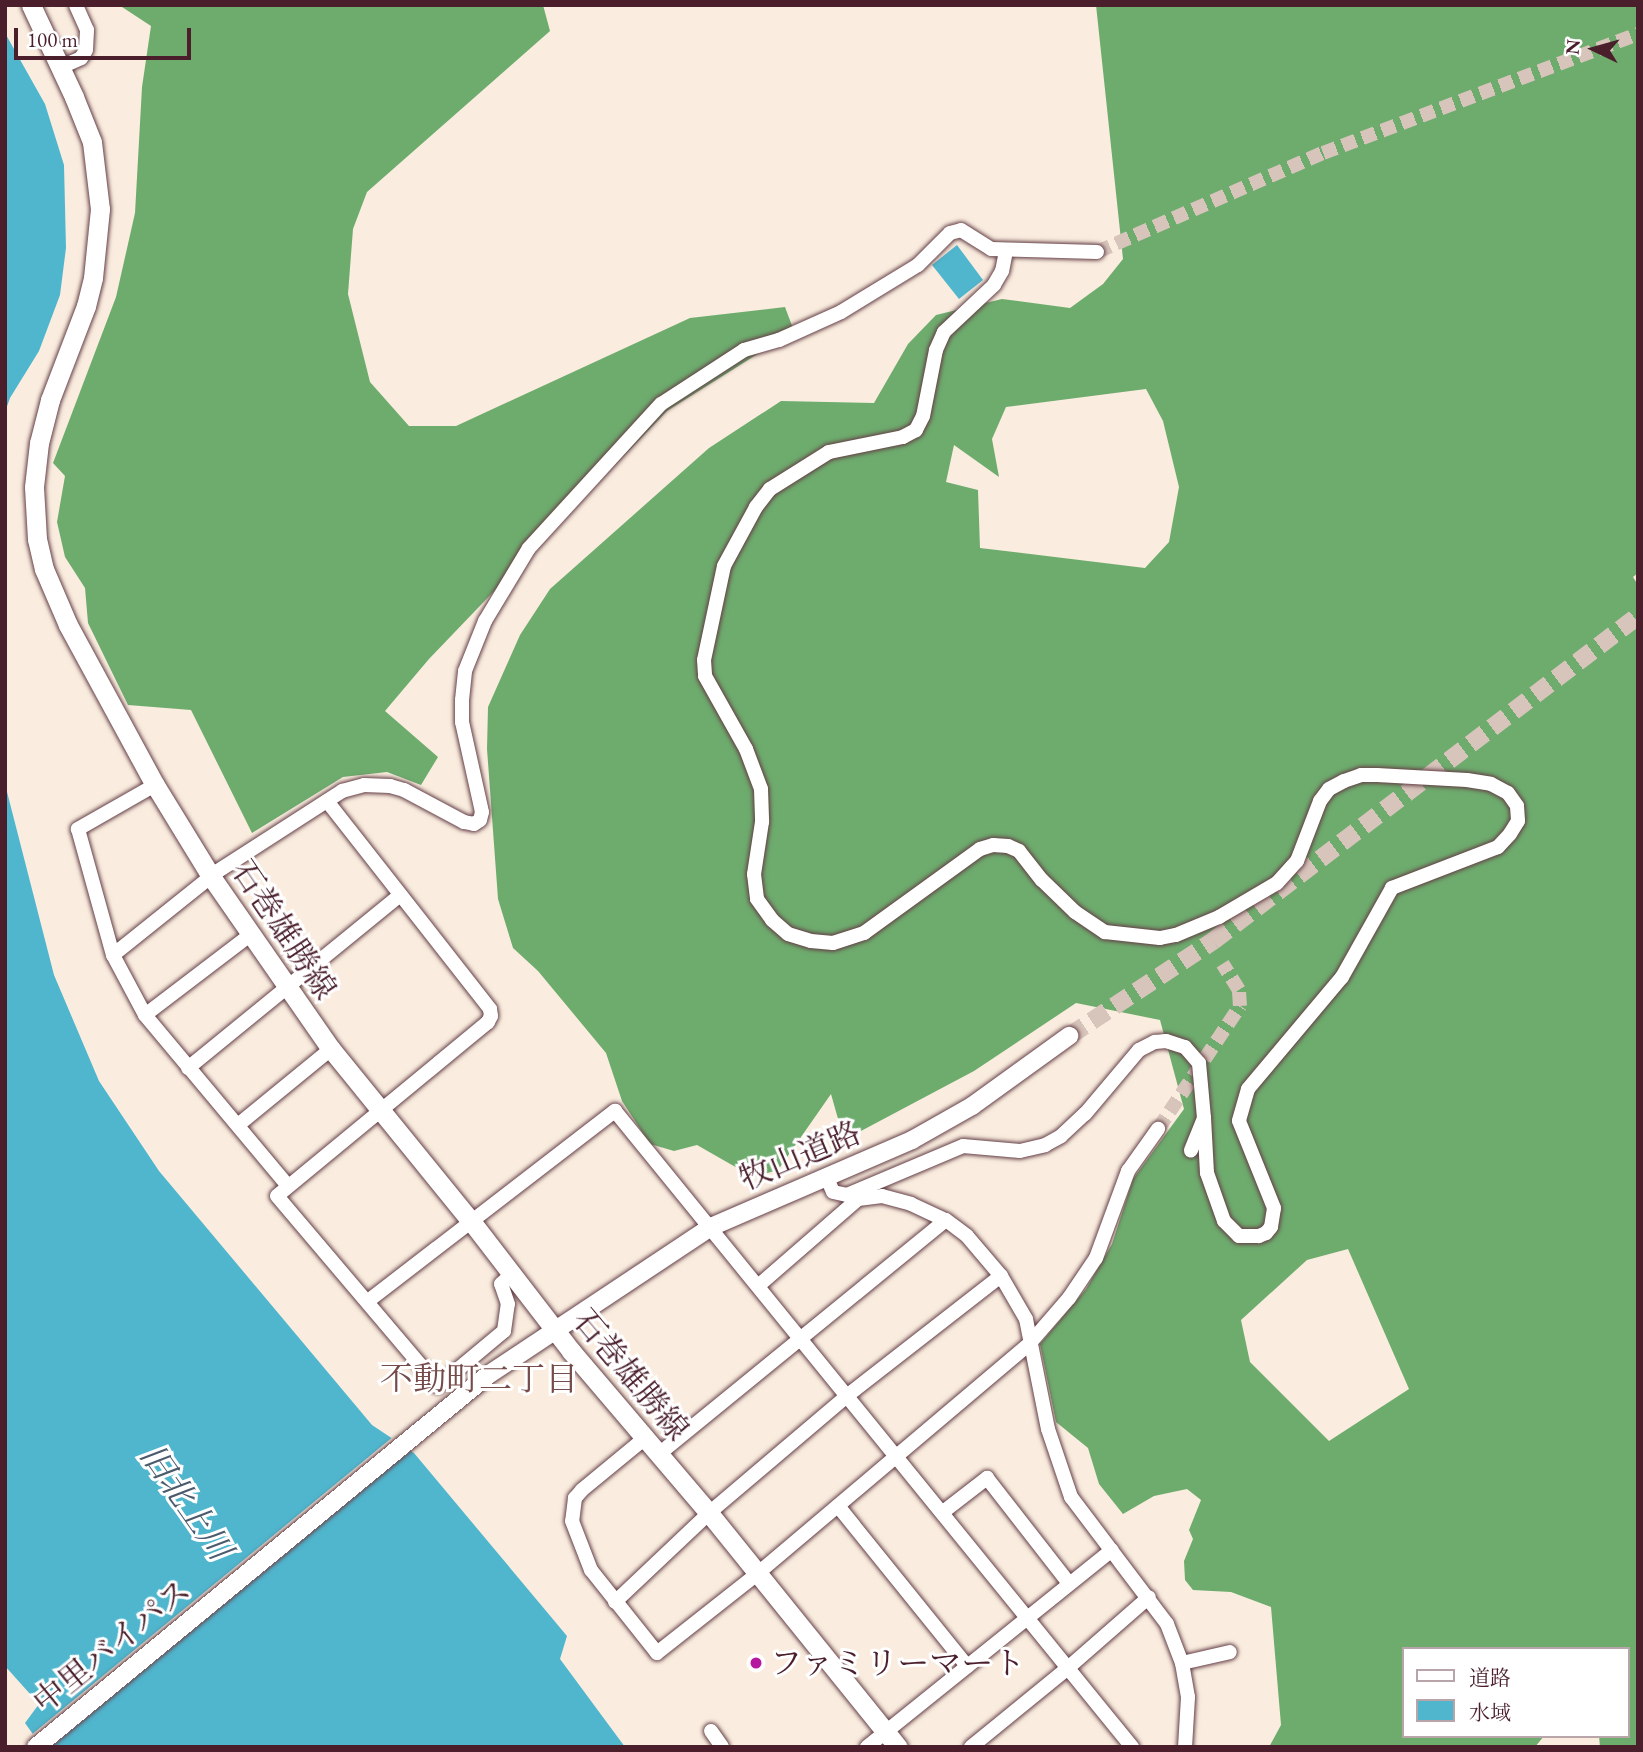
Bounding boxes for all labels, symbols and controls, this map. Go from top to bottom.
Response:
scale bar [18,14,194,58]
north arrow [1559,14,1629,84]
text: 100 m [27,26,78,53]
text: N [1559,38,1586,56]
street label: 石巻雄勝線 [223,853,345,1007]
street label: 牧山道路 [734,1113,866,1199]
street label: 石巻雄勝線 [565,1301,697,1449]
district label: 不動町二丁目 [380,1359,578,1399]
water label: 旧北上川 [132,1437,240,1567]
street label: 中里バイパス [25,1571,199,1721]
place label: ファミリーマート [770,1644,1026,1682]
legend [1402,1647,1629,1738]
marker: ファミリーマート [748,1655,764,1671]
text: 道路 [1469,1664,1511,1691]
text: 水域 [1469,1699,1511,1726]

